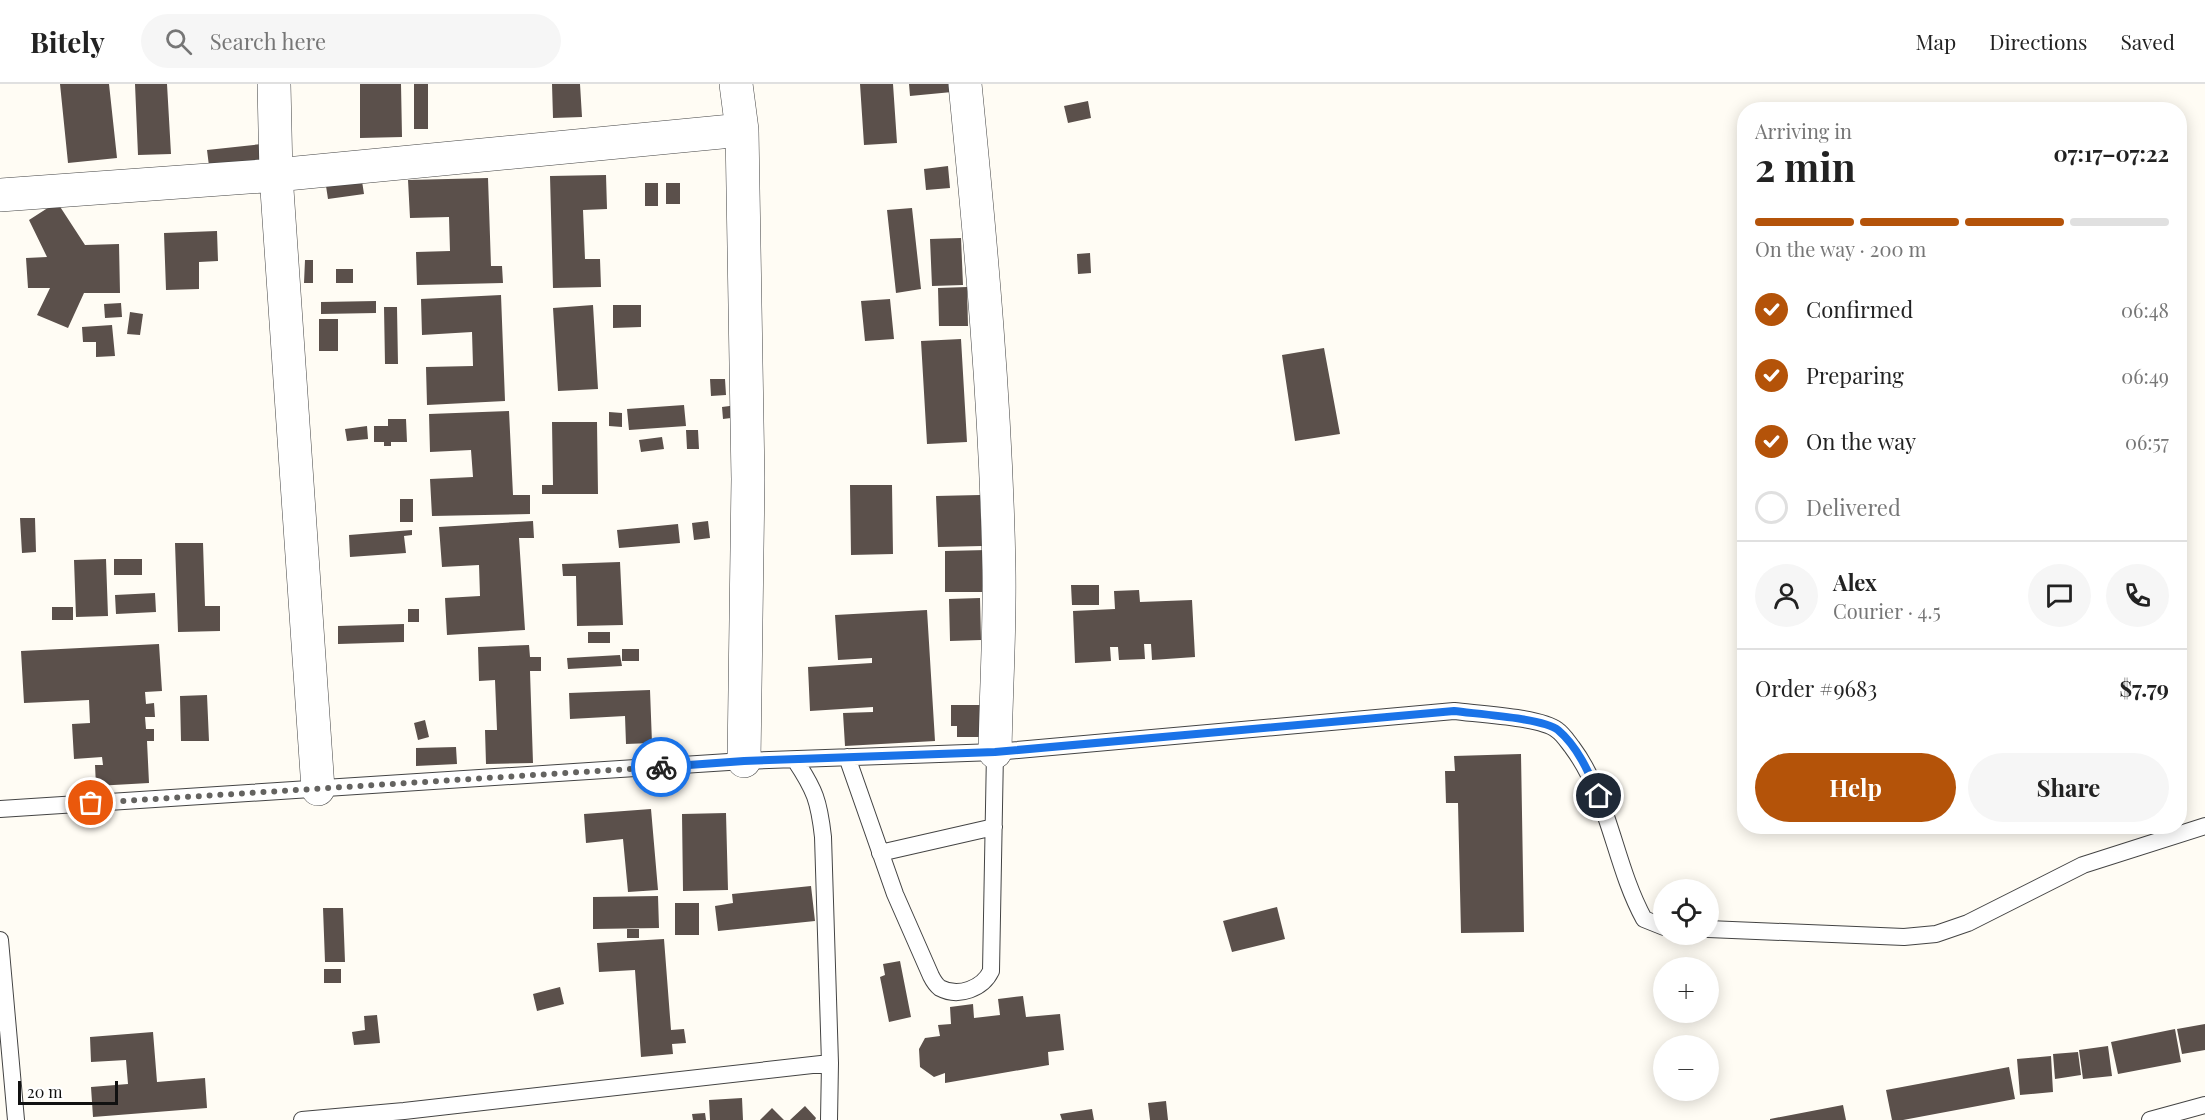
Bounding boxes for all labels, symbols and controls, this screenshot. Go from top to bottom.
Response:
search box [141,14,561,68]
text: Bitely [30,23,105,60]
icon: search [162,25,195,58]
text: Search here [210,26,326,56]
text: Map [1915,27,1956,55]
text: Directions [1989,27,2087,55]
text: Saved [2120,27,2175,55]
text: Arriving in [1755,117,1852,144]
text: 07:17–07:22 [2053,138,2169,168]
text: 2 min [1755,140,1856,192]
text: On the way · 200 m [1755,235,1926,262]
icon: check [1755,293,1788,326]
text: Confirmed [1806,294,1913,324]
text: 06:48 [2121,296,2169,323]
icon: check [1755,359,1788,392]
text: Preparing [1806,360,1904,390]
text: 06:49 [2121,362,2169,389]
icon: check [1755,425,1788,458]
text: On the way [1806,426,1916,456]
text: 06:57 [2125,428,2169,455]
text: Delivered [1806,492,1901,522]
button: person [1755,564,1818,627]
button: chat [2028,564,2091,627]
button: phone [2106,564,2169,627]
text: Alex [1833,567,1877,597]
text: Courier · 4.5 [1833,597,1941,624]
text: Order #9683 [1755,673,1877,703]
text: $7.79 [2119,673,2169,703]
courier [631,737,691,797]
icon: bike [645,751,678,784]
button: Help [1755,753,1956,822]
button: Share [1968,753,2169,822]
pin [1573,770,1624,821]
pin [65,777,116,828]
icon: home [1582,779,1615,812]
icon: bag [74,786,107,819]
map controls [1653,879,1719,1101]
button: locate [1653,879,1719,945]
button: + [1653,957,1719,1023]
button: − [1653,1035,1719,1101]
scale bar [18,1078,118,1106]
text: 20 m [27,1081,62,1102]

